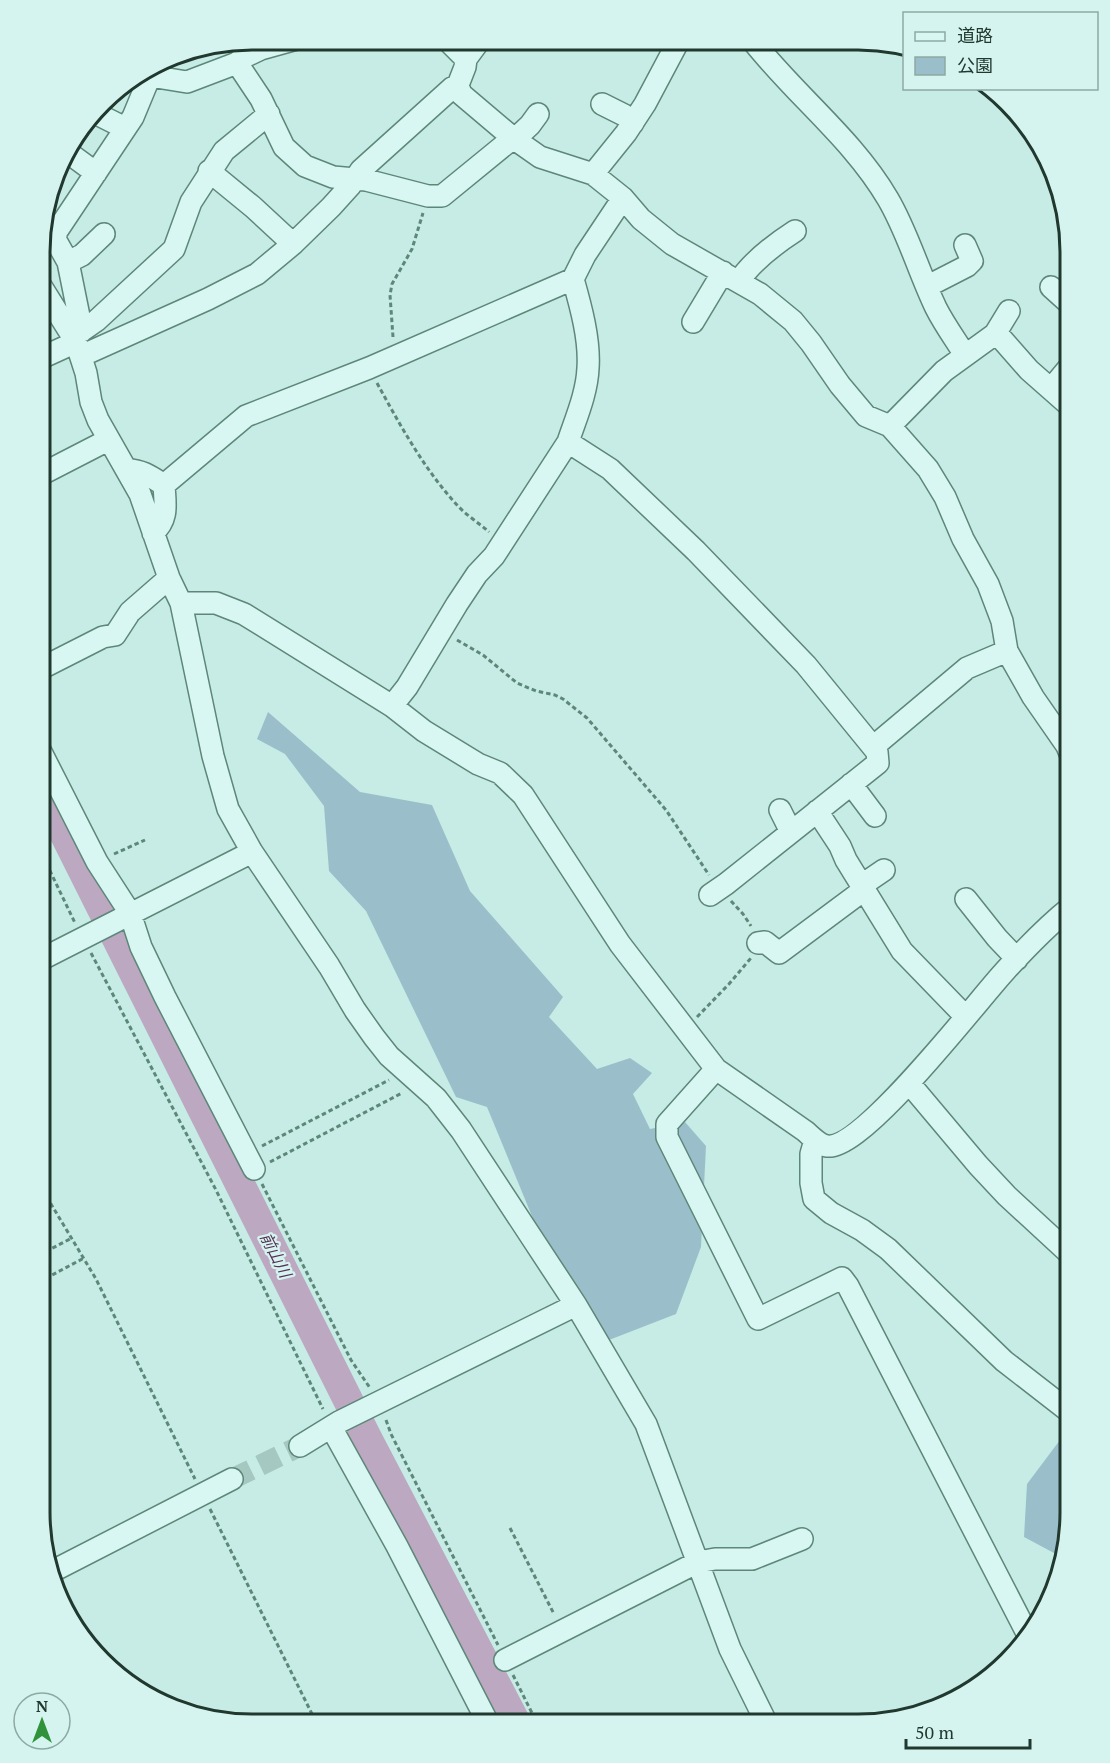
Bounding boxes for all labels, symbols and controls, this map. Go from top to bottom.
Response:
legend [903,12,1098,90]
text: 道路 [957,23,993,47]
text: 公園 [957,53,993,77]
water label: 前山川 [255,1229,298,1283]
north arrow [12,1691,72,1751]
text: N [36,1695,48,1717]
scale bar [906,1712,1030,1750]
text: 50 m [915,1720,955,1744]

